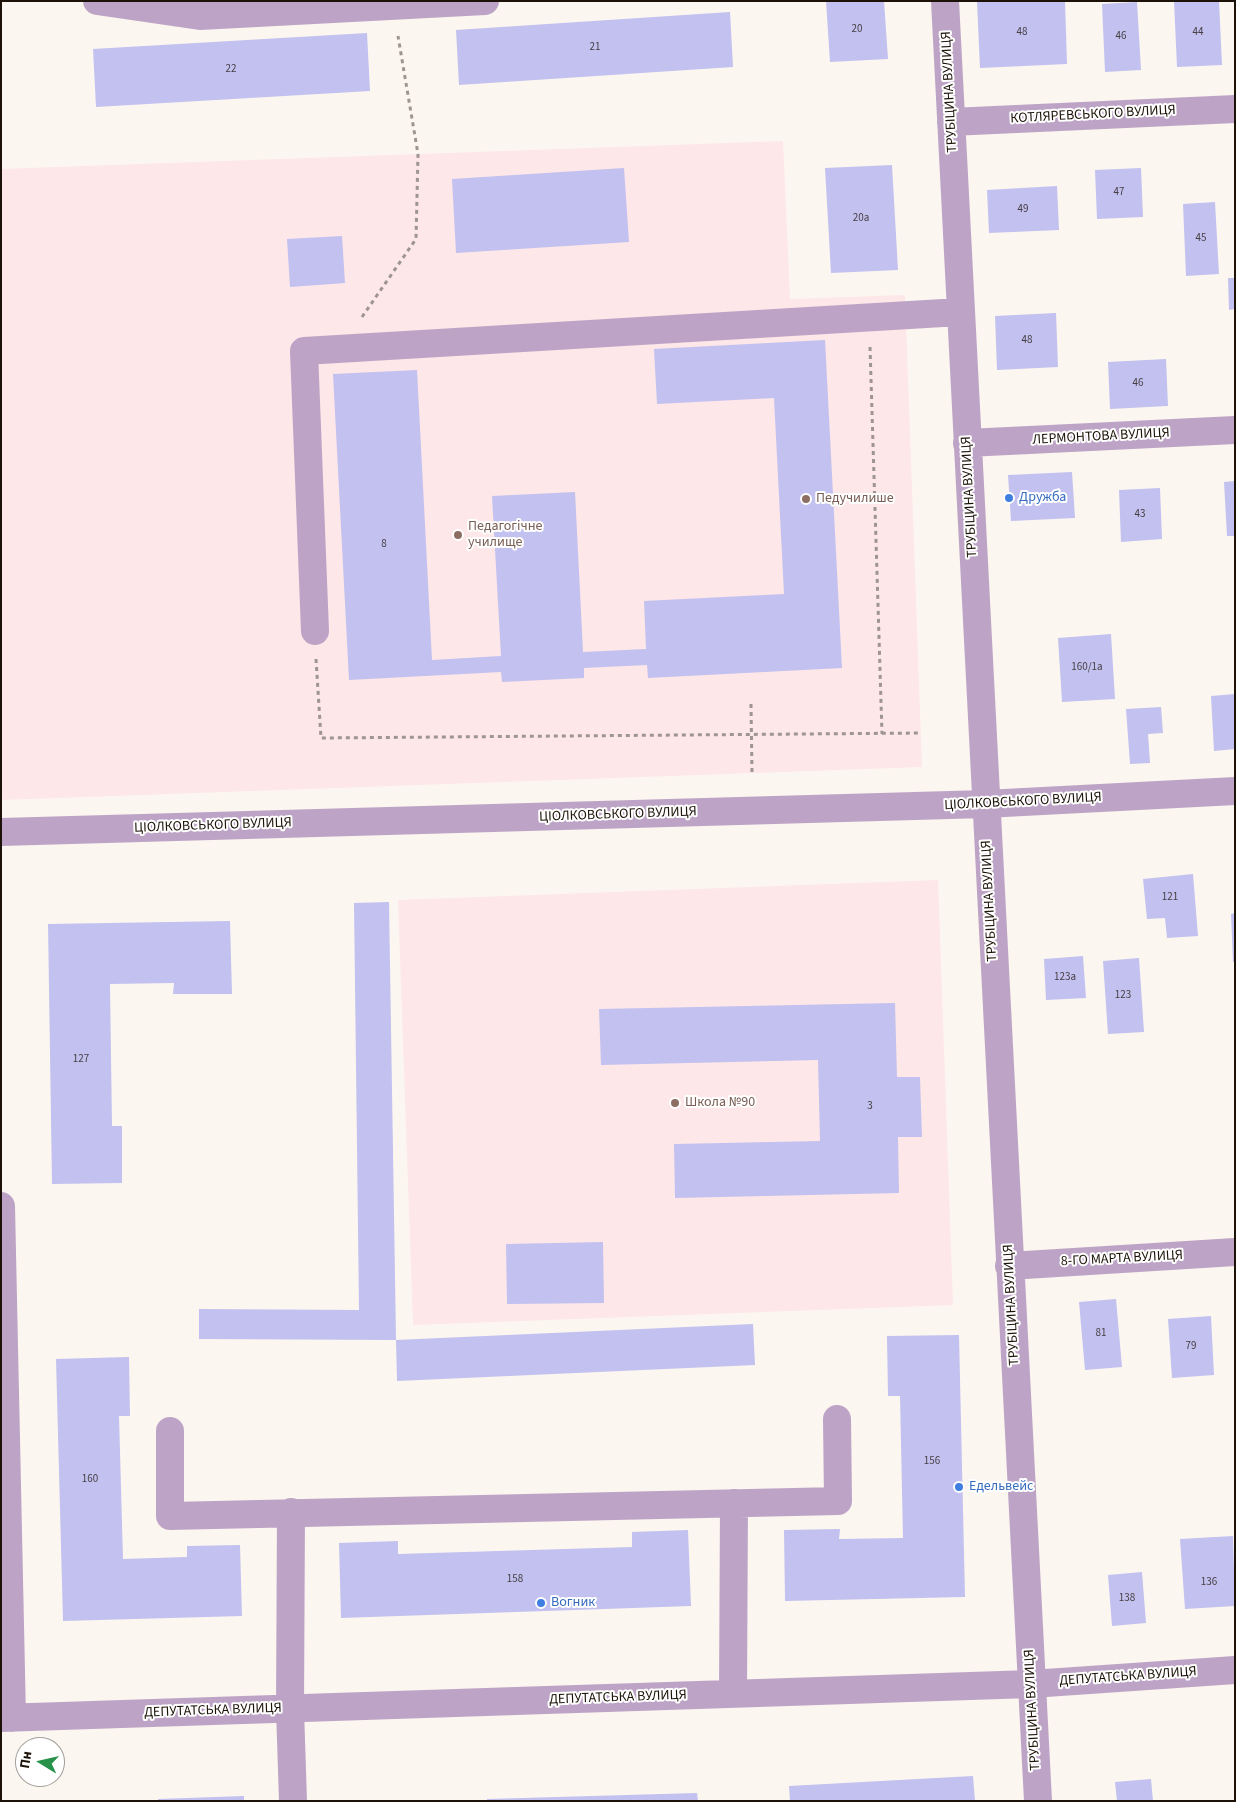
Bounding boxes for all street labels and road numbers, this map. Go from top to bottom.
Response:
street label: ТРУБІЦИНА ВУЛИЦЯ [938,31,962,153]
street label: КОТЛЯРЕВСЬКОГО ВУЛИЦЯ [1010,102,1176,128]
street label: ЛЕРМОНТОВА ВУЛИЦЯ [1032,425,1170,449]
street label: ТРУБІЦИНА ВУЛИЦЯ [958,436,982,558]
street label: ЦІОЛКОВСЬКОГО ВУЛИЦЯ [944,789,1102,815]
street label: ЦІОЛКОВСЬКОГО ВУЛИЦЯ [539,804,697,826]
street label: ЦІОЛКОВСЬКОГО ВУЛИЦЯ [134,815,292,837]
street label: ТРУБІЦИНА ВУЛИЦЯ [978,840,1002,962]
street label: ТРУБІЦИНА ВУЛИЦЯ [1000,1244,1024,1366]
street label: 8-ГО МАРТА ВУЛИЦЯ [1060,1247,1184,1271]
street label: ТРУБІЦИНА ВУЛИЦЯ [1021,1649,1045,1771]
street label: ДЕПУТАТСЬКА ВУЛИЦЯ [1059,1664,1197,1690]
street label: ДЕПУТАТСЬКА ВУЛИЦЯ [549,1687,687,1709]
street label: ДЕПУТАТСЬКА ВУЛИЦЯ [144,1700,282,1722]

